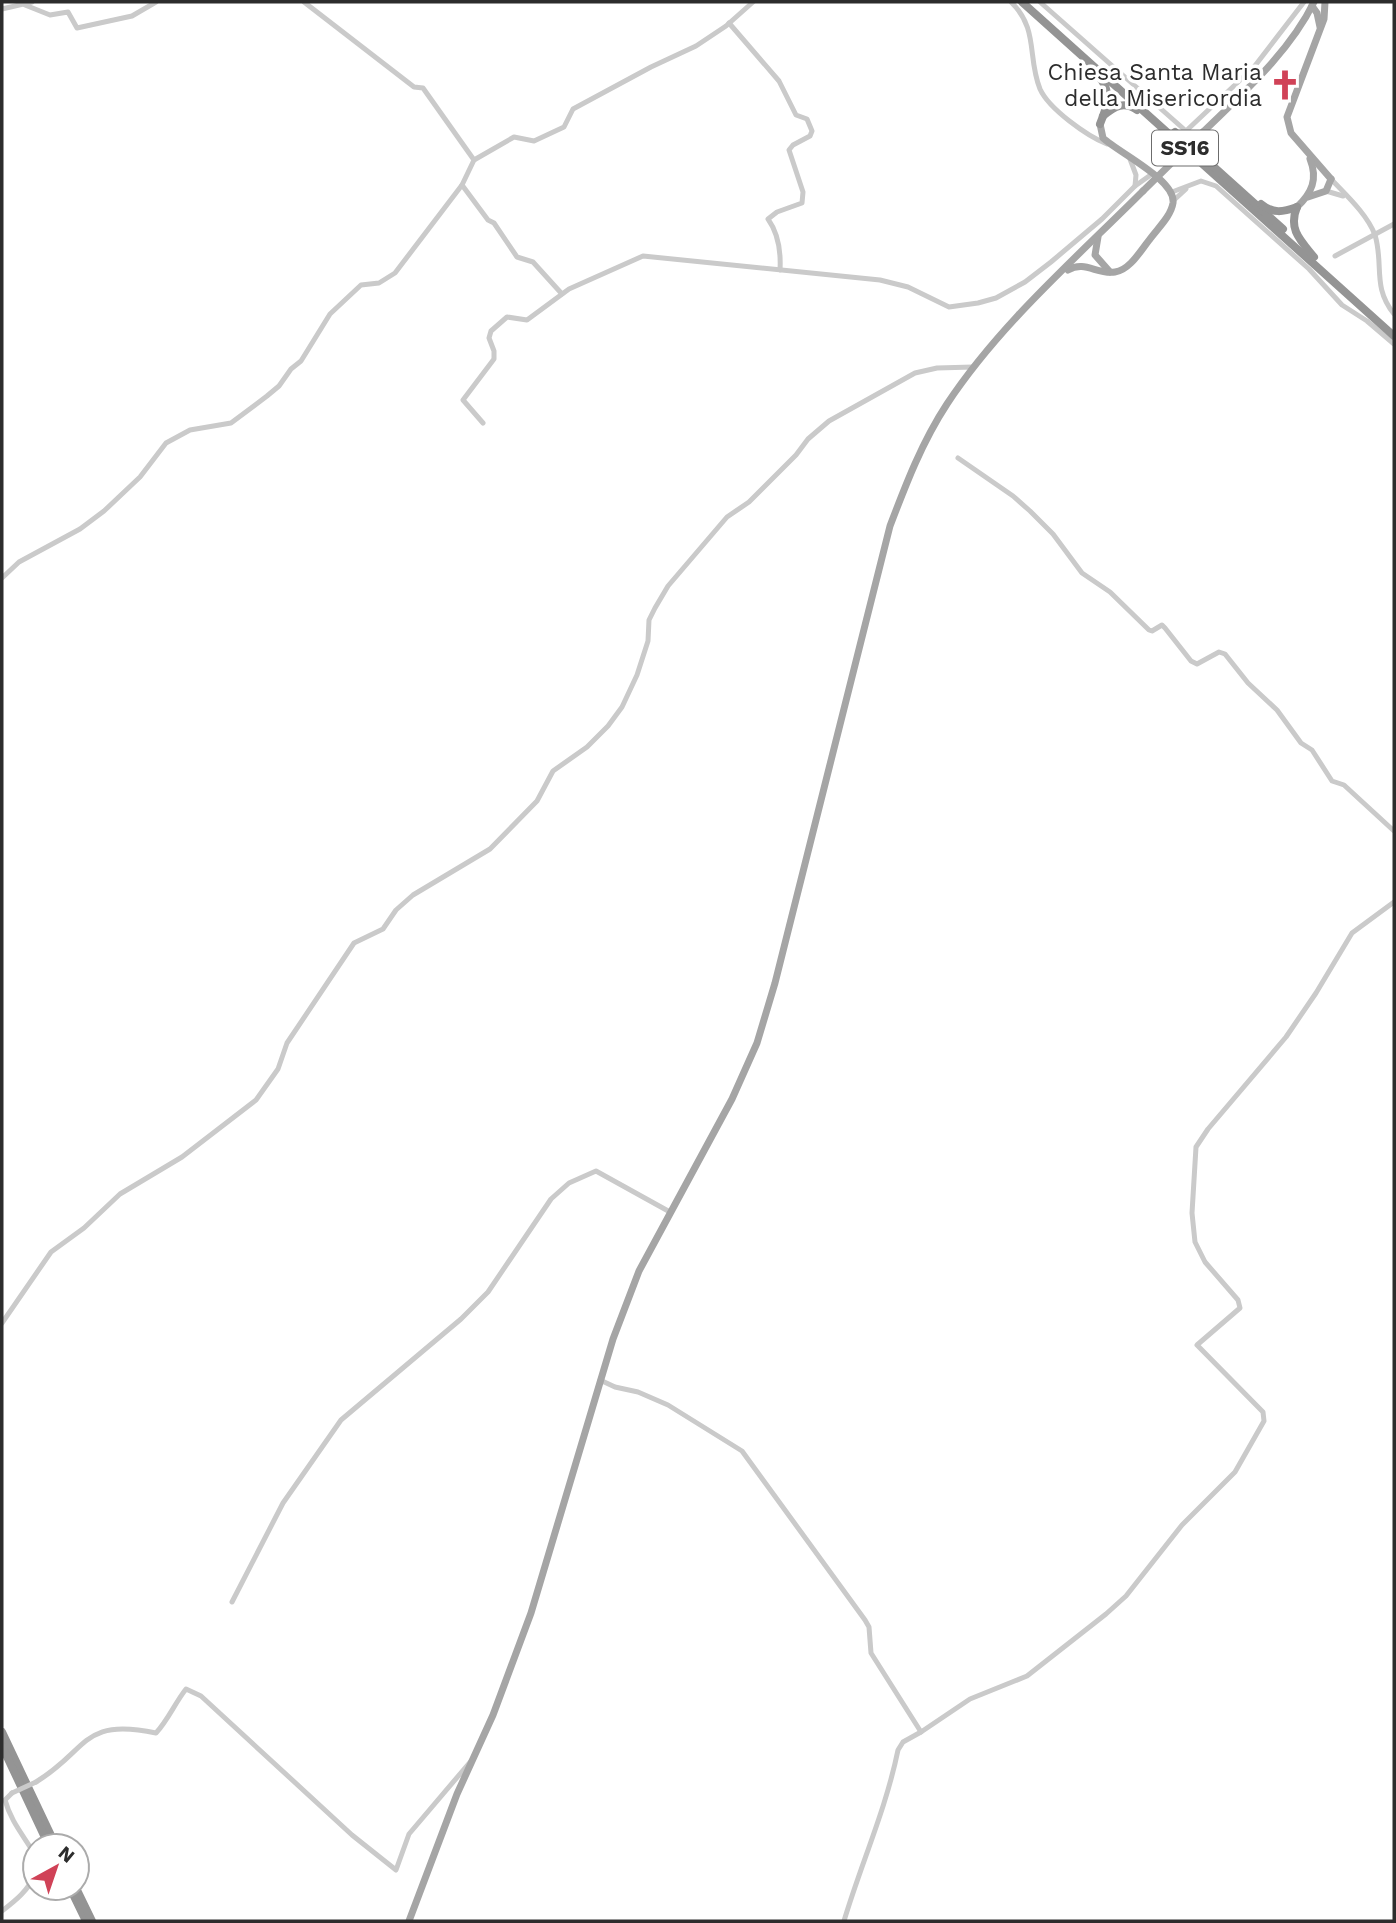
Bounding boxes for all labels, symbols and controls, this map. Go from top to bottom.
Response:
place label: Chiesa Santa Maria della Misericordia [1048,59,1262,112]
church icon: Chiesa Santa Maria della Misericordia [1268,68,1302,102]
road number: SS16 [1152,130,1218,166]
north arrow [21,1832,91,1902]
text: N [54,1841,79,1868]

